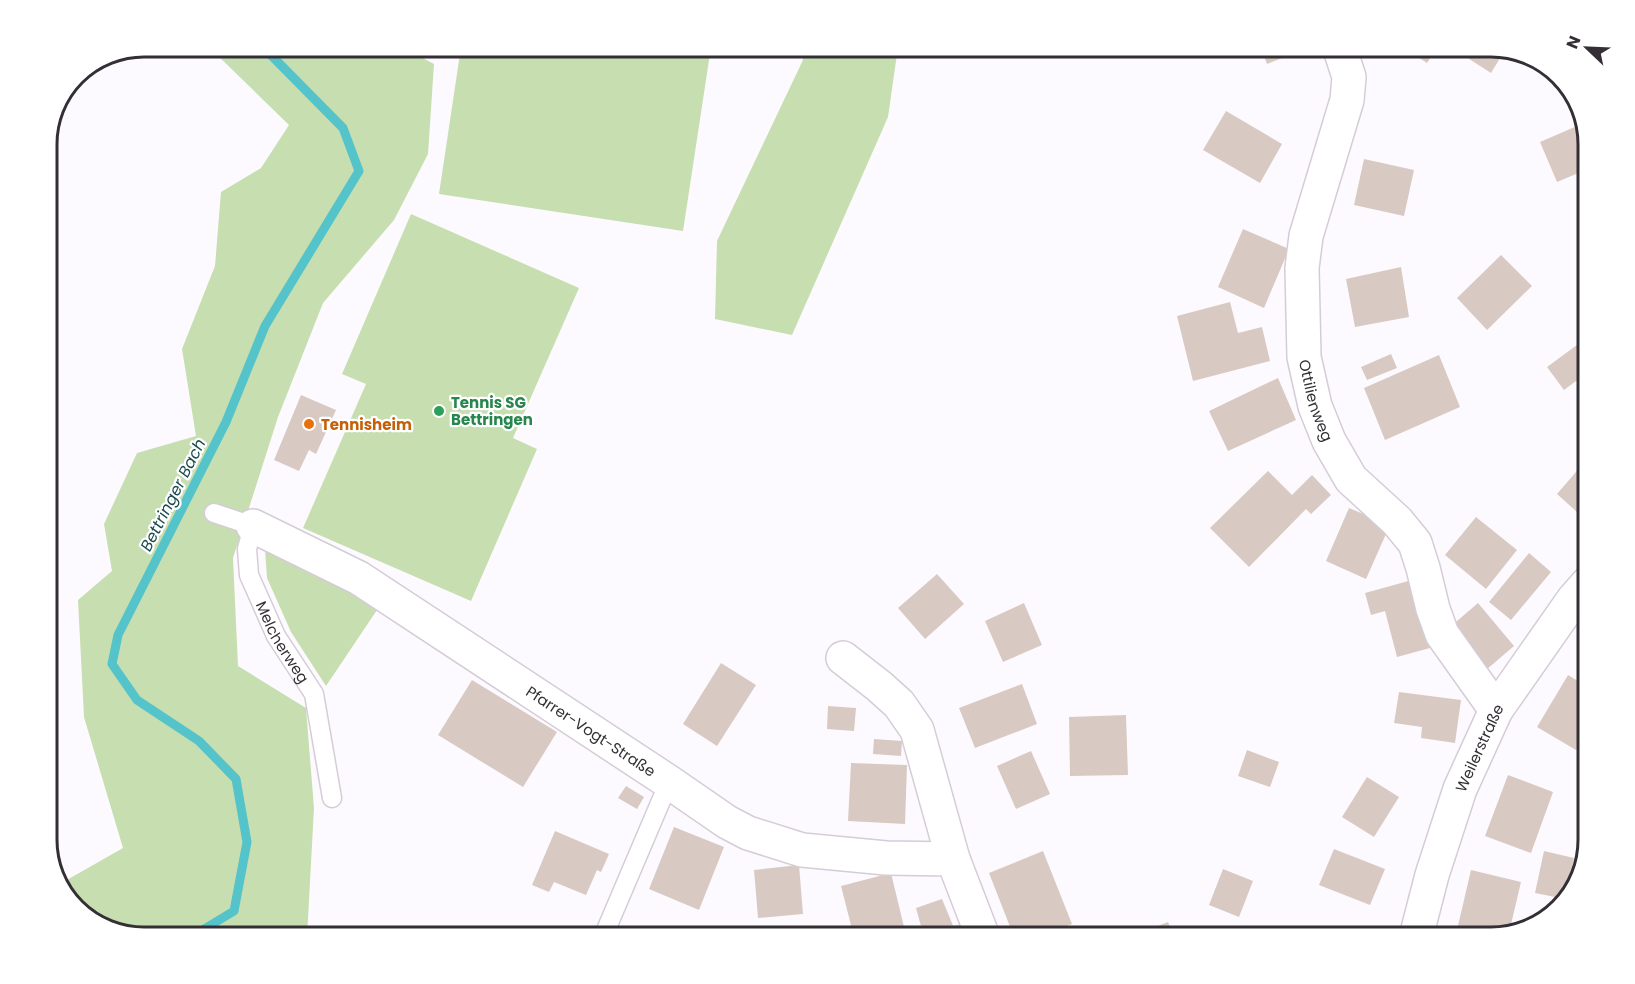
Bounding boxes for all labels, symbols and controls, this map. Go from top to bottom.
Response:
north arrow [1557,18,1617,78]
text: N [1561,32,1587,52]
street label: Ottilienweg [1294,357,1339,444]
place label: Tennis SG Bettringen [451,392,533,430]
marker: Tennis SG Bettringen [432,404,446,418]
place label: Tennisheim [321,414,412,435]
marker: Tennisheim [302,417,316,431]
water label: Bettringer Bach [135,435,211,555]
street label: Melcherweg [251,598,314,687]
street label: Pfarrer-Vogt-Straße [522,680,660,781]
street label: Weilerstraße [1450,699,1508,795]

